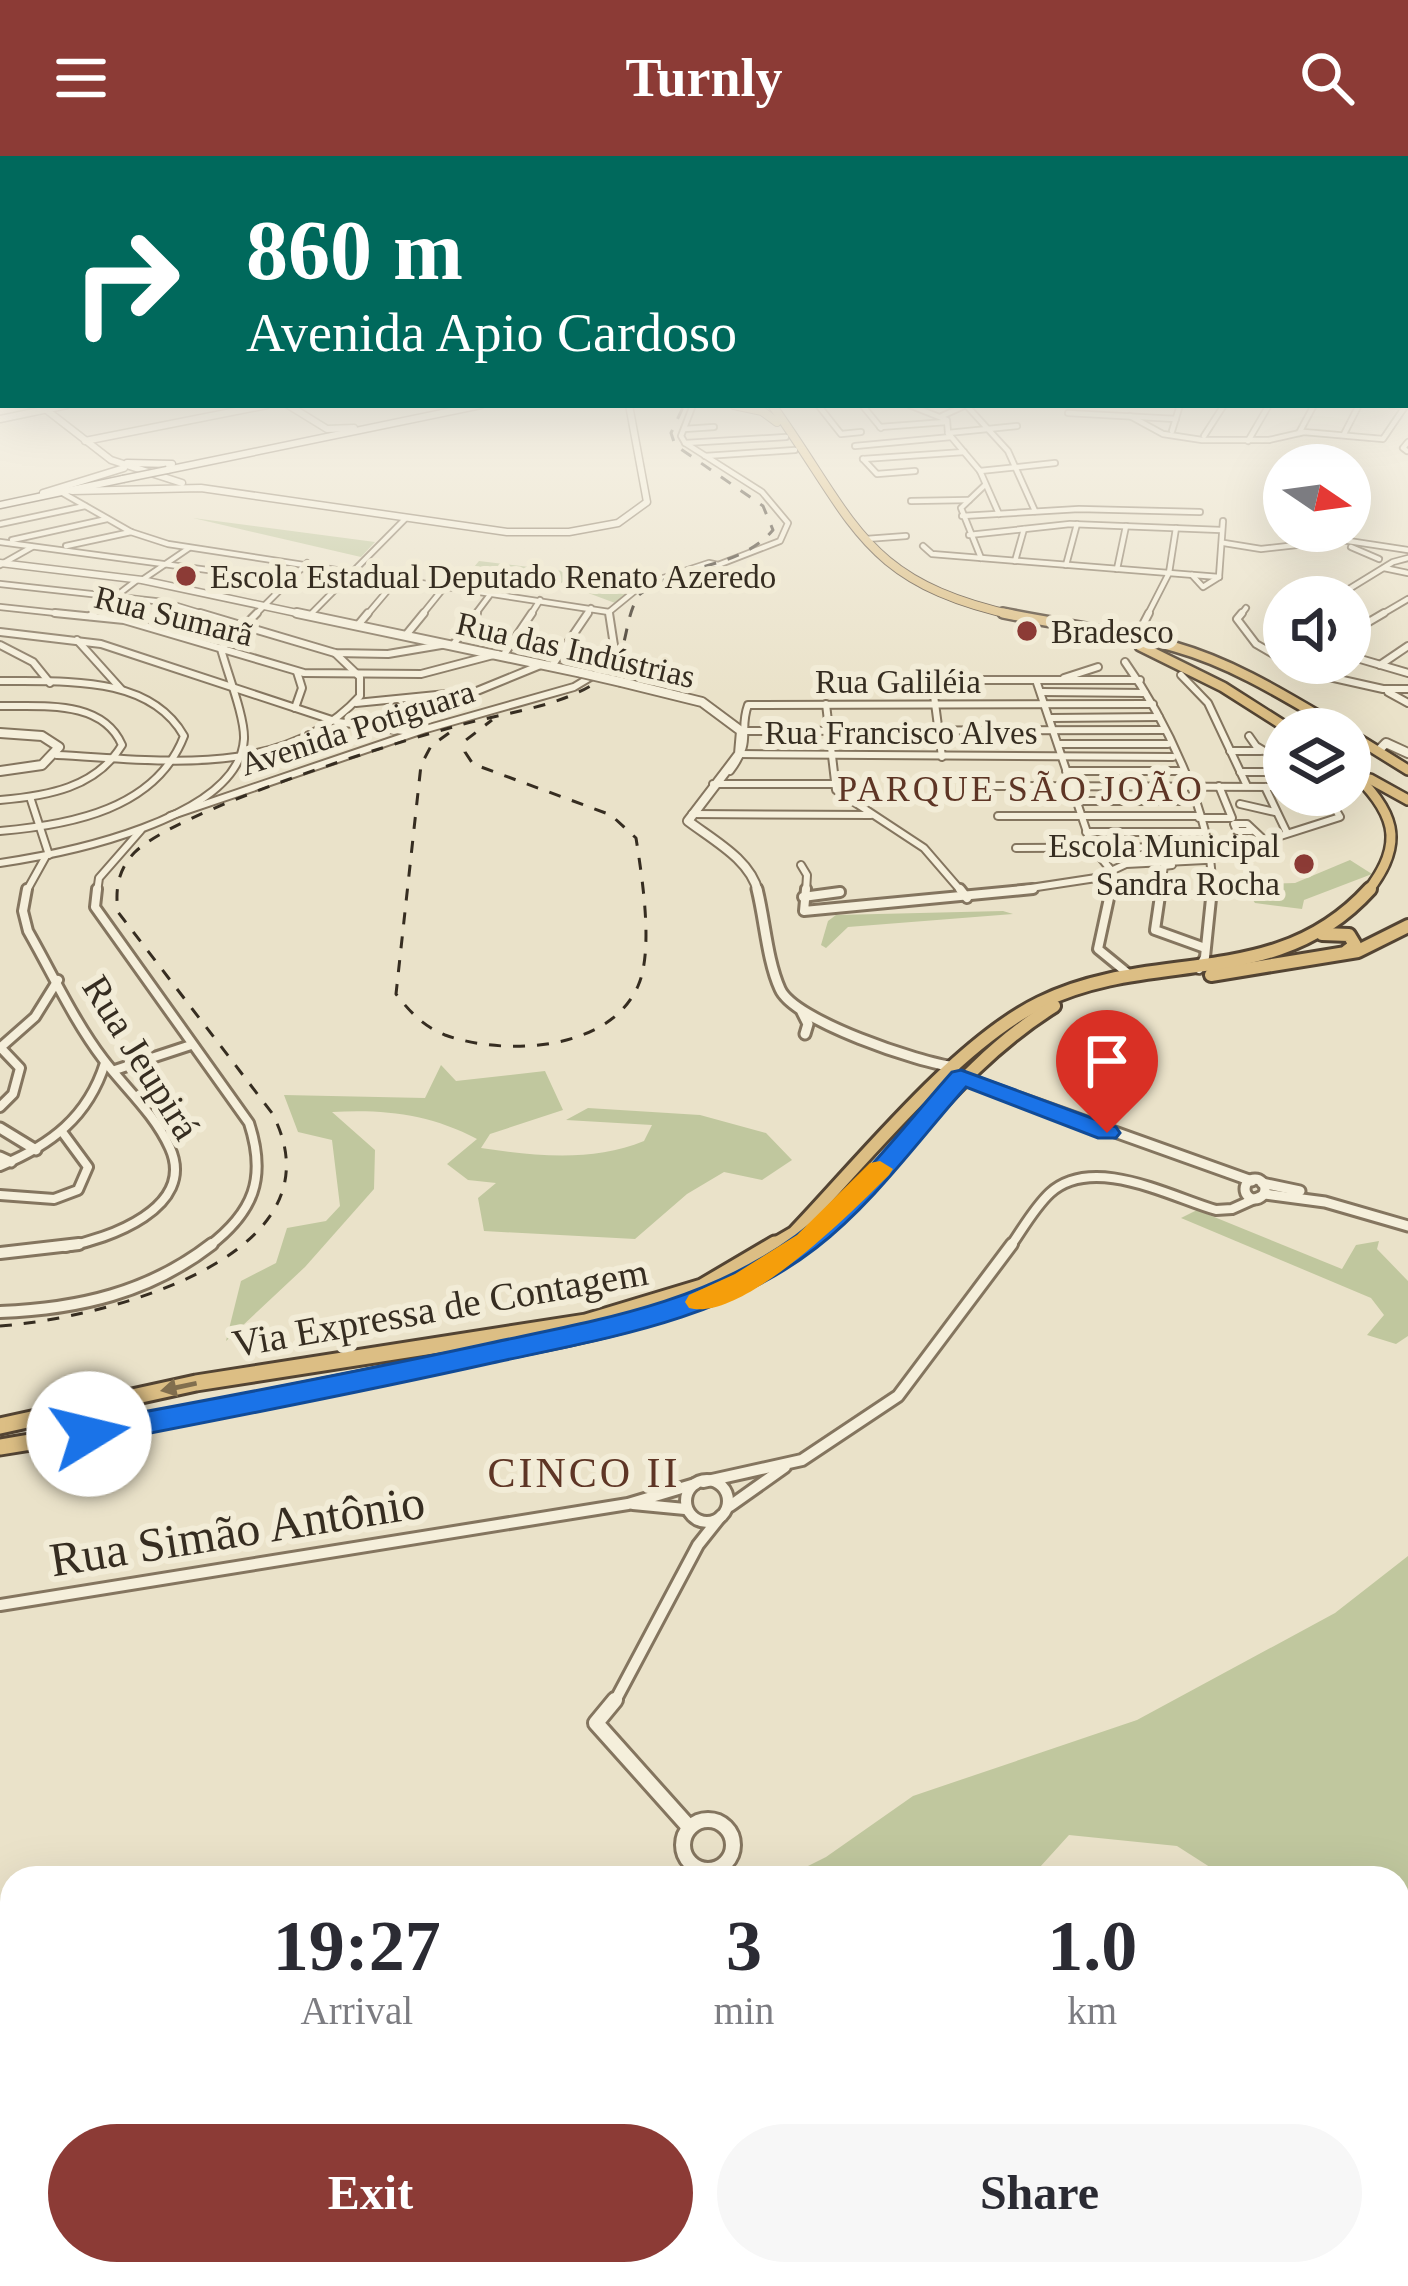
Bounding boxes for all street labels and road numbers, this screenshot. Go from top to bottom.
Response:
street label: Rua Sumarã [91,579,257,653]
street label: Rua das Indústrias [453,605,699,695]
street label: Rua Galiléia [815,664,981,700]
street label: Avenida Potiguara [236,673,479,783]
street label: Rua Francisco Alves [764,715,1038,751]
street label: Rua Jeupirá [73,967,209,1148]
street label: Via Expressa de Contagem [229,1250,651,1366]
street label: Rua Simão Antônio [46,1475,428,1586]

